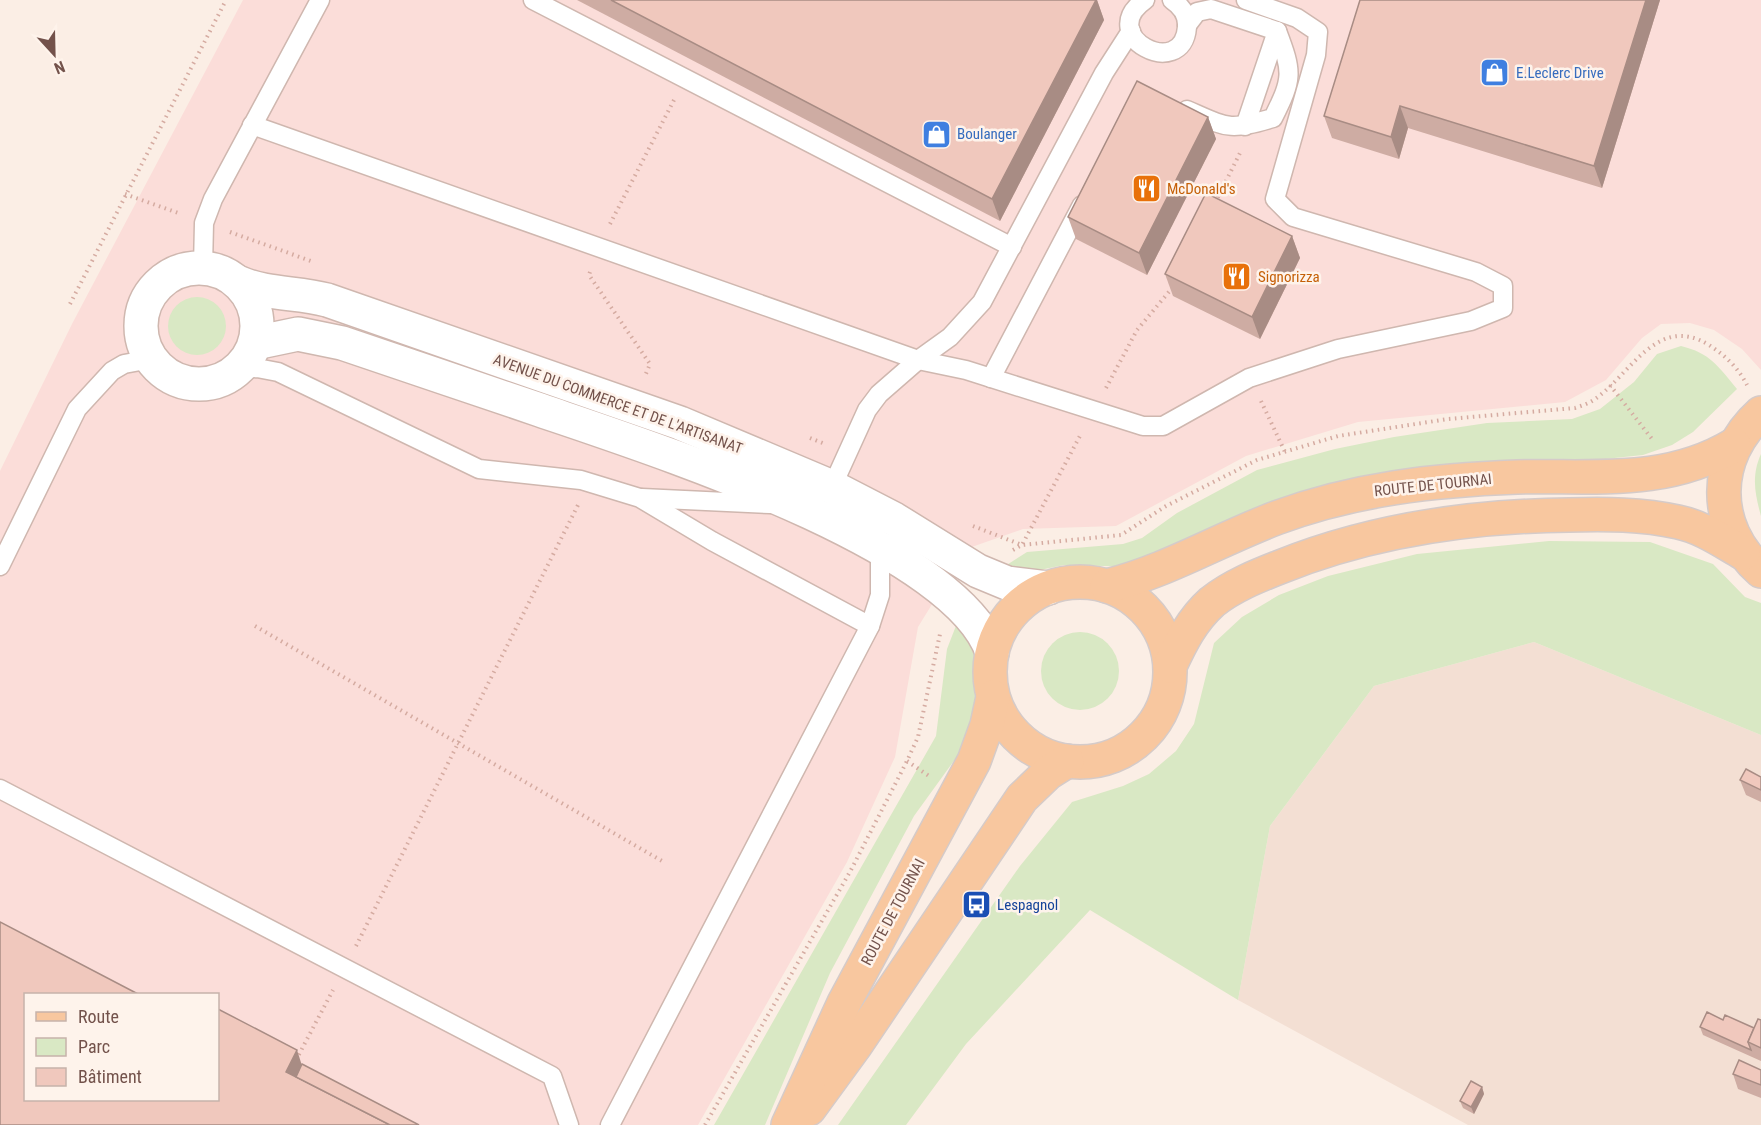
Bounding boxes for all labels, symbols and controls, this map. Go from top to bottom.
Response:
north arrow [24,24,84,84]
text: N [51,57,68,78]
shop icon: E.Leclerc Drive [1479,57,1511,89]
place label: E.Leclerc Drive [1516,64,1604,82]
shop icon: Boulanger [920,118,952,150]
place label: Boulanger [957,125,1017,143]
restaurant icon: McDonald's [1130,173,1162,205]
place label: McDonald's [1167,180,1236,198]
restaurant icon: Signorizza [1221,261,1253,293]
place label: Signorizza [1258,268,1320,286]
street label: AVENUE DU COMMERCE ET DE L'ARTISANAT [491,350,745,458]
street label: ROUTE DE TOURNAI [1373,470,1493,500]
street label: ROUTE DE TOURNAI [857,856,929,968]
bus stop icon: Lespagnol [960,889,992,921]
place label: Lespagnol [997,896,1058,914]
legend [24,993,219,1101]
text: Route [78,1006,119,1027]
text: Parc [78,1036,110,1057]
text: Bâtiment [78,1066,142,1087]

